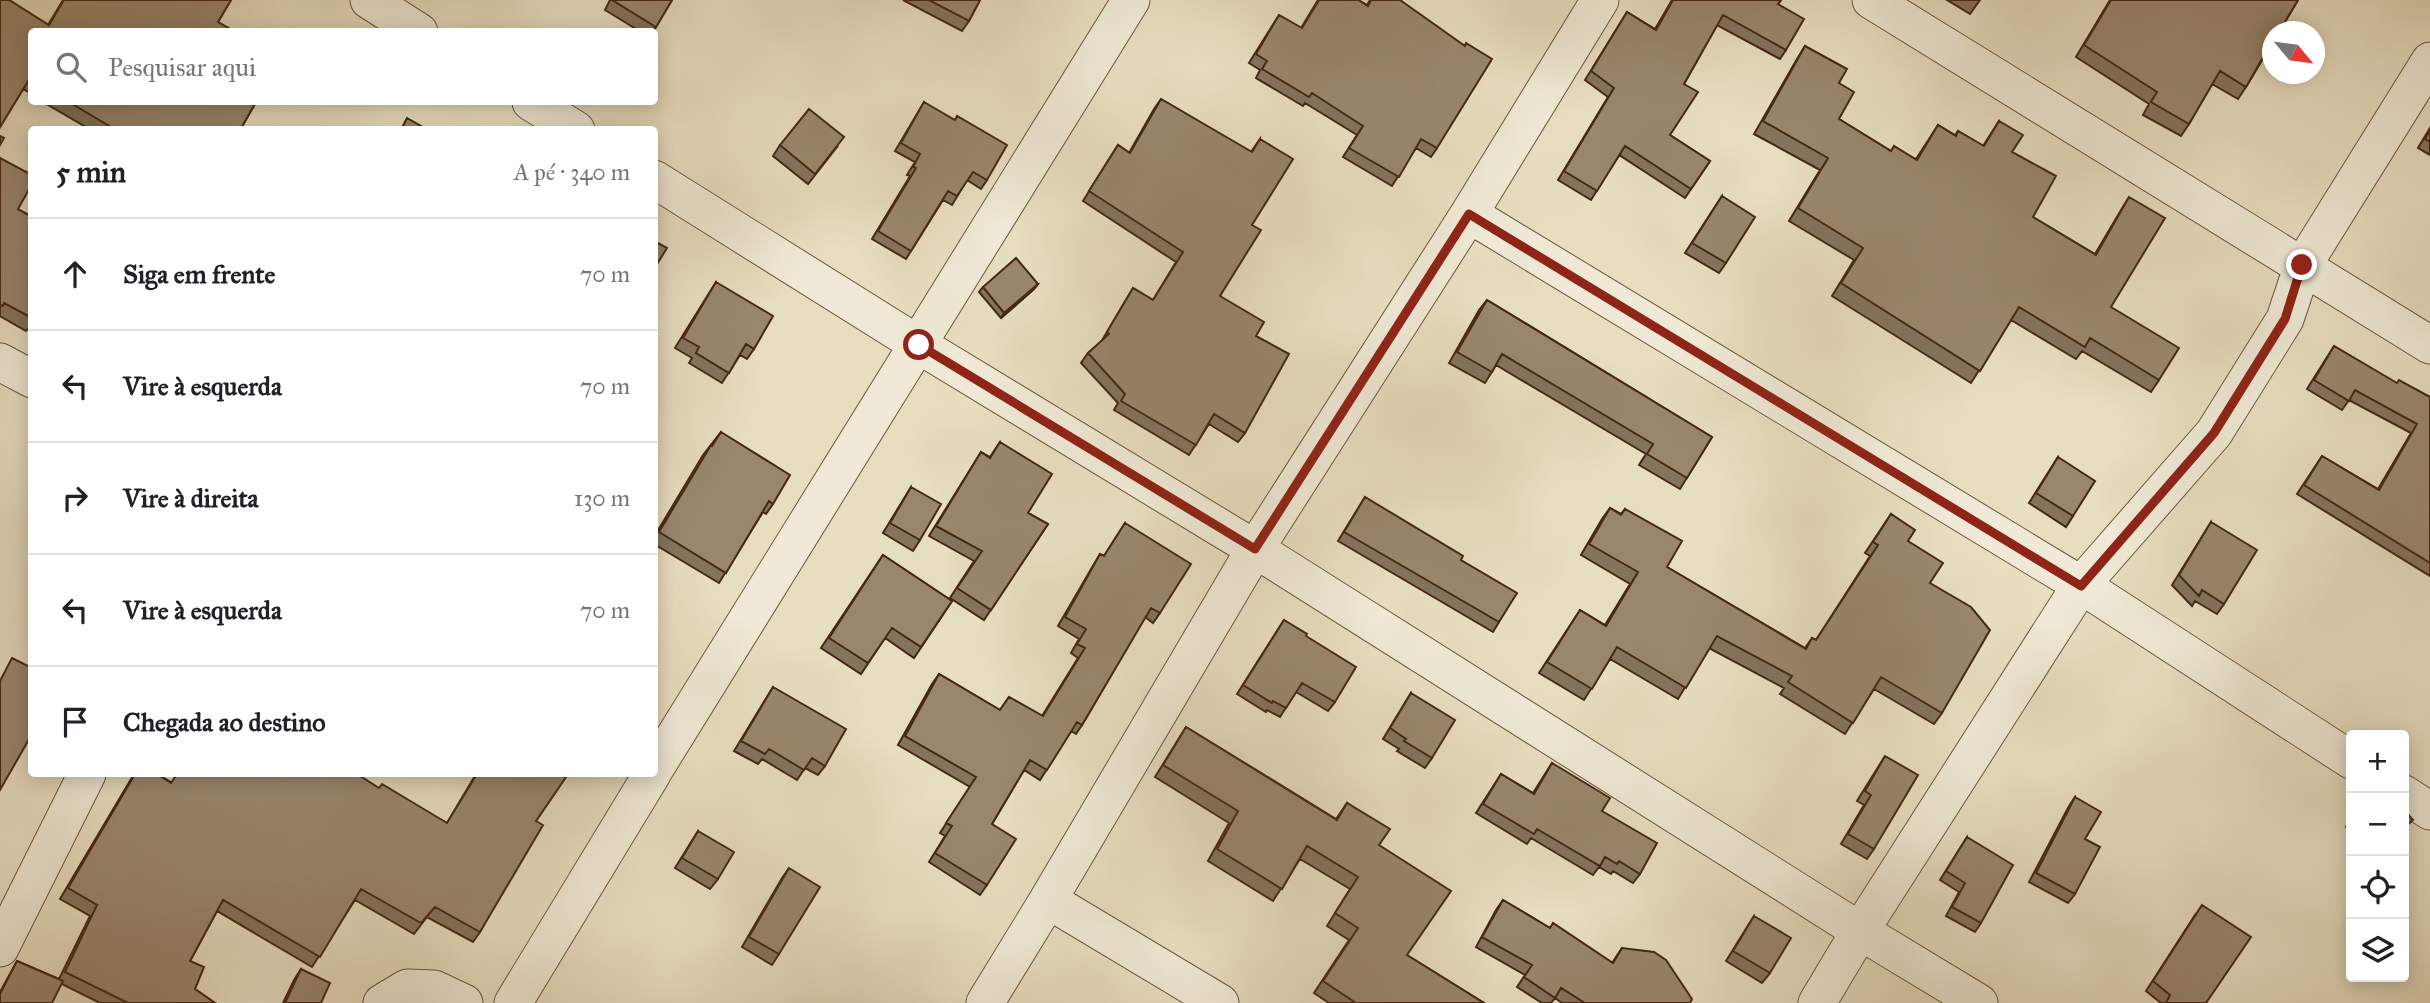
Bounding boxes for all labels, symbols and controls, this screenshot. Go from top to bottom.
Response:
north arrow [2262,21,2325,84]
search box [28,28,658,105]
icon: search [52,48,90,86]
text: Pesquisar aqui [108,51,256,83]
text: 5 min [56,154,126,190]
text: A pé · 340 m [514,158,630,186]
route end [2286,249,2317,280]
icon: ahead [56,255,94,293]
text: Siga em frente [123,258,275,290]
text: 70 m [580,260,630,288]
route start [903,329,934,360]
icon: left [56,367,94,405]
text: Vire à esquerda [123,370,282,402]
text: 70 m [580,372,630,400]
icon: right [56,479,94,517]
text: Vire à direita [123,482,259,514]
text: 130 m [574,484,630,512]
icon: left [56,591,94,629]
text: Vire à esquerda [123,594,282,626]
text: 70 m [580,596,630,624]
icon: arrive [56,703,94,741]
text: Chegada ao destino [123,706,326,738]
map controls [2346,730,2409,982]
button: + [2346,730,2409,793]
button: − [2346,793,2409,856]
button: locate [2346,856,2409,919]
button: layers [2346,919,2409,982]

